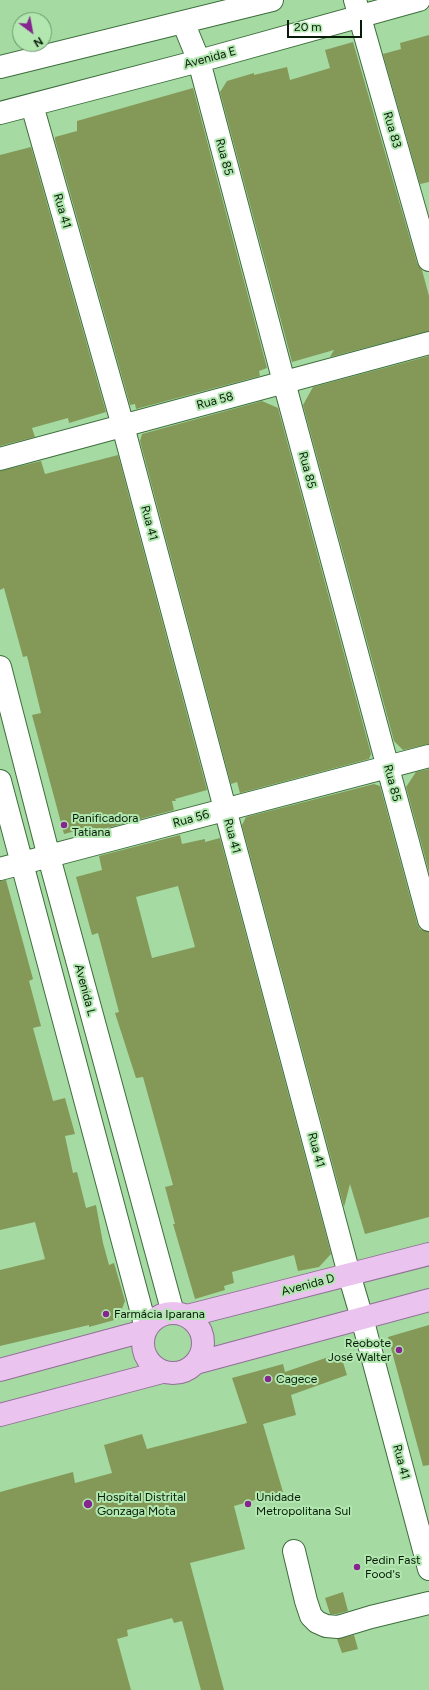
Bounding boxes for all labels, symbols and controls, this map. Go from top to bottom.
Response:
north arrow [12,12,52,52]
scale bar [289,12,364,38]
text: 20 m [294,20,322,34]
text: N [31,34,45,50]
street label: Avenida E [182,44,238,72]
street label: Rua 83 [380,110,404,150]
street label: Rua 85 [212,137,236,177]
street label: Rua 41 [50,192,74,230]
street label: Rua 58 [195,389,235,413]
street label: Rua 85 [295,450,319,490]
street label: Rua 41 [137,504,161,542]
street label: Rua 85 [380,763,404,803]
street label: Rua 56 [171,807,211,831]
place label: Panificadora Tatiana [72,811,138,839]
street label: Rua 41 [220,817,244,855]
marker: Panificadora Tatiana [59,820,69,830]
street label: Avenida L [71,963,99,1017]
street label: Rua 41 [304,1131,328,1169]
street label: Avenida D [280,1271,336,1299]
place label: Farmácia Iparana [114,1307,205,1321]
marker: Farmácia Iparana [101,1309,111,1319]
place label: Reobote José Walter [328,1336,391,1364]
marker: Reobote José Walter [394,1345,404,1355]
place label: Cagece [276,1372,317,1386]
marker: Cagece [263,1374,273,1384]
street label: Rua 41 [389,1443,413,1481]
place label: Hospital Distrital Gonzaga Mota [97,1490,186,1518]
place label: Unidade Metropolitana Sul [256,1490,351,1518]
marker: Hospital Distrital Gonzaga Mota [82,1498,94,1510]
marker: Unidade Metropolitana Sul [243,1499,253,1509]
place label: Pedin Fast Food's [365,1553,421,1581]
marker: Pedin Fast Food's [352,1562,362,1572]

